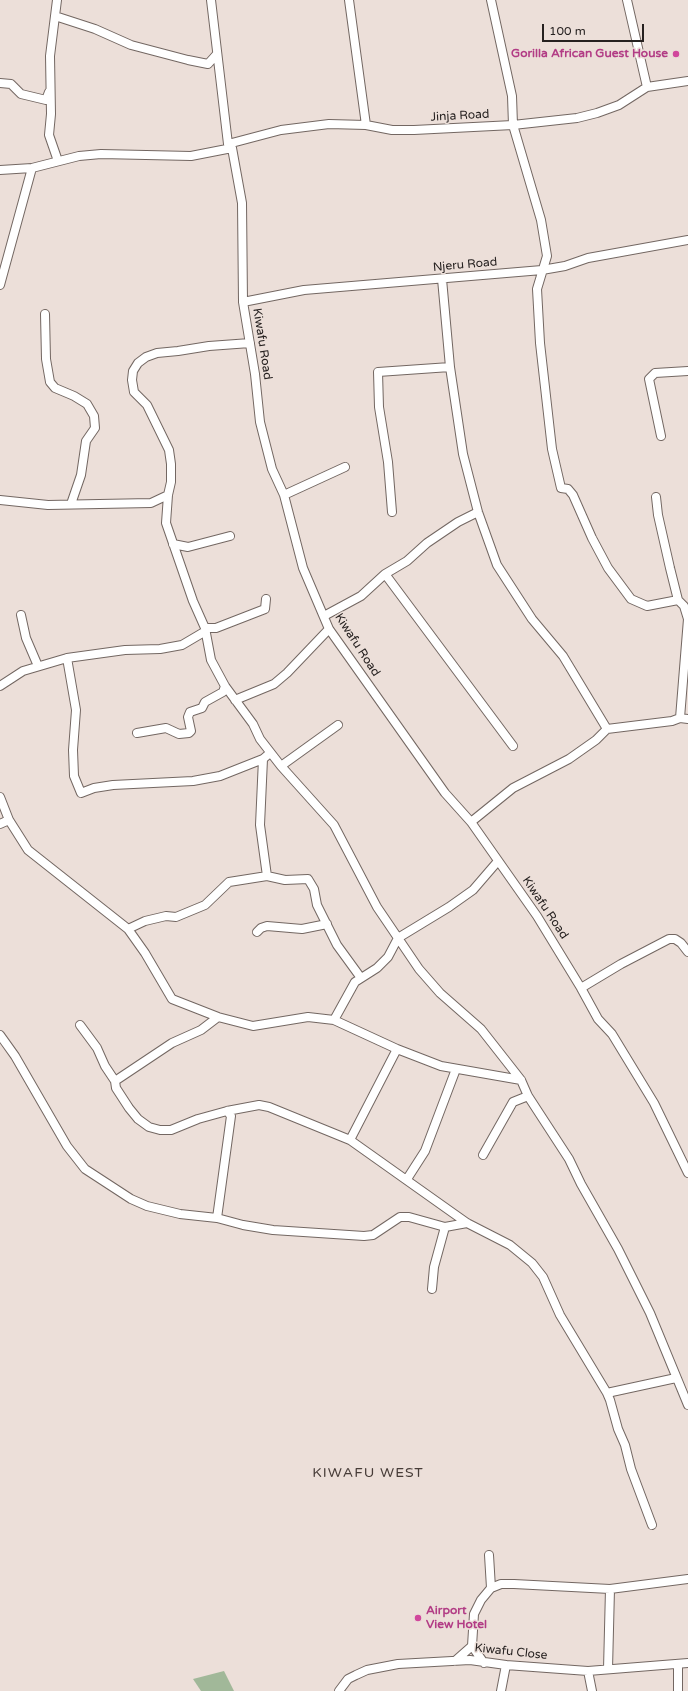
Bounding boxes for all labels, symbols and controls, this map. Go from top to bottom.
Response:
scale bar [544,16,646,42]
text: 100 m [549,24,586,38]
place label: Gorilla African Guest House [511,47,668,61]
marker: Gorilla African Guest House [671,49,681,59]
street label: Jinja Road [430,107,490,125]
street label: Njeru Road [432,255,498,275]
street label: Kiwafu Road [249,307,275,381]
street label: Kiwafu Road [331,611,383,679]
street label: Kiwafu Road [519,874,571,942]
district label: KIWAFU WEST [312,1465,424,1481]
place label: Airport View Hotel [426,1604,487,1632]
marker: Airport View Hotel [413,1613,423,1623]
street label: Kiwafu Close [474,1641,548,1663]

